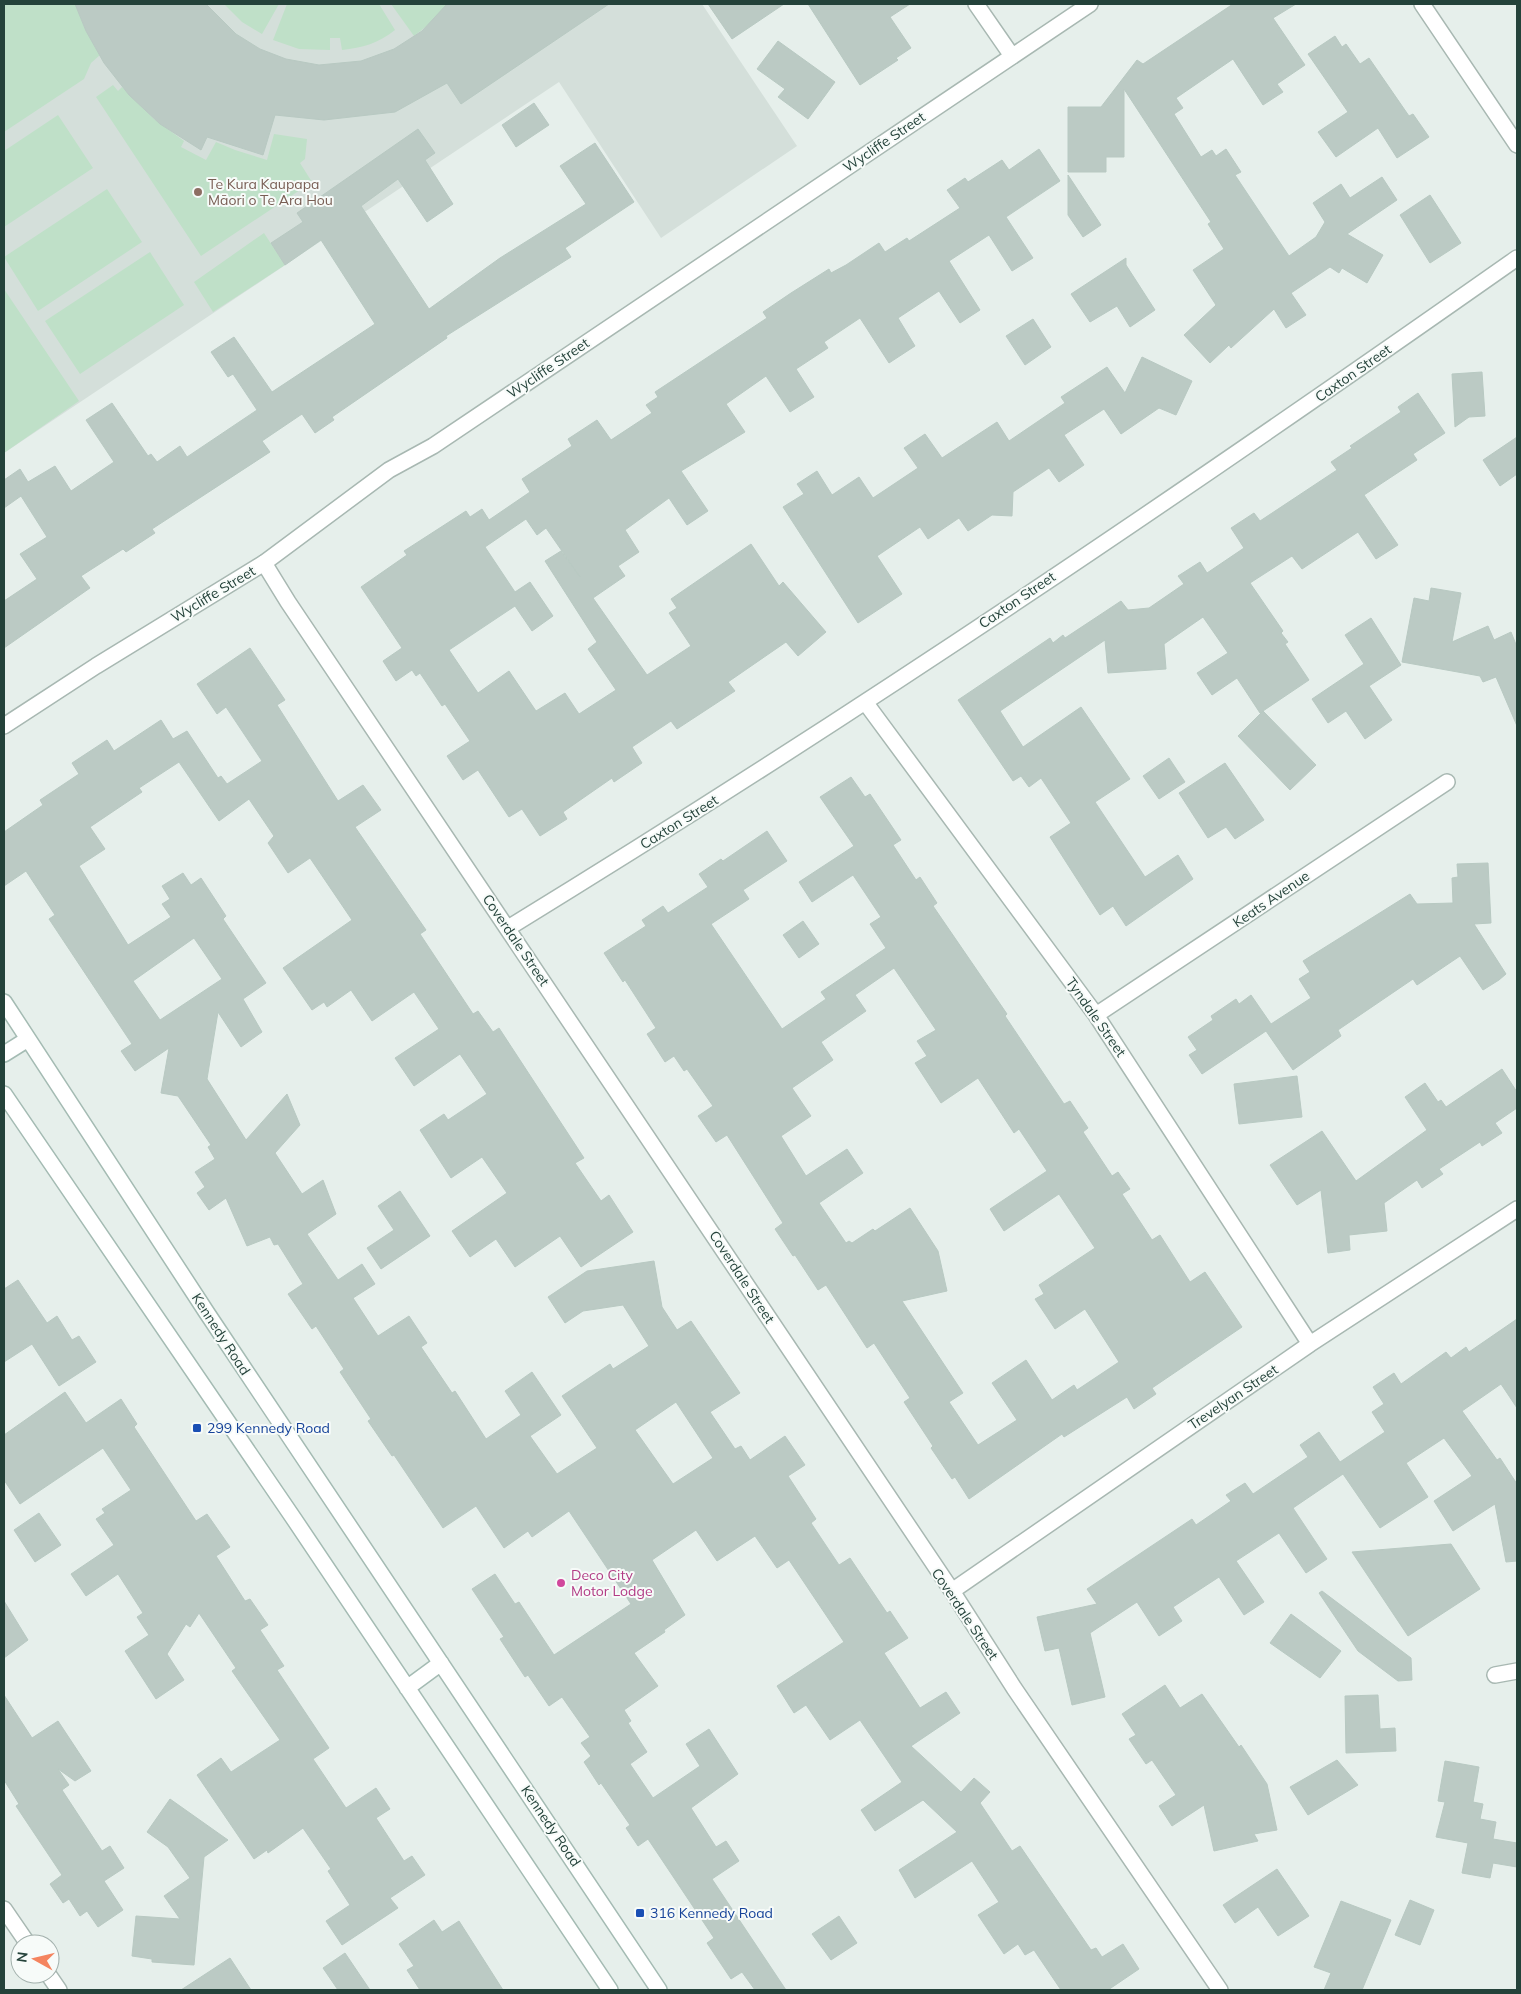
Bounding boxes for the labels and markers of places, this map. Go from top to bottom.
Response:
place label: Te Kura Kaupapa Māori o Te Ara Hou [208,175,333,209]
marker: Te Kura Kaupapa Māori o Te Ara Hou [192,186,204,198]
place label: 299 Kennedy Road [207,1419,330,1437]
marker: 299 Kennedy Road [191,1422,203,1434]
place label: Deco City Motor Lodge [571,1566,653,1600]
marker: Deco City Motor Lodge [555,1577,567,1589]
place label: 316 Kennedy Road [650,1904,773,1922]
marker: 316 Kennedy Road [634,1907,646,1919]

